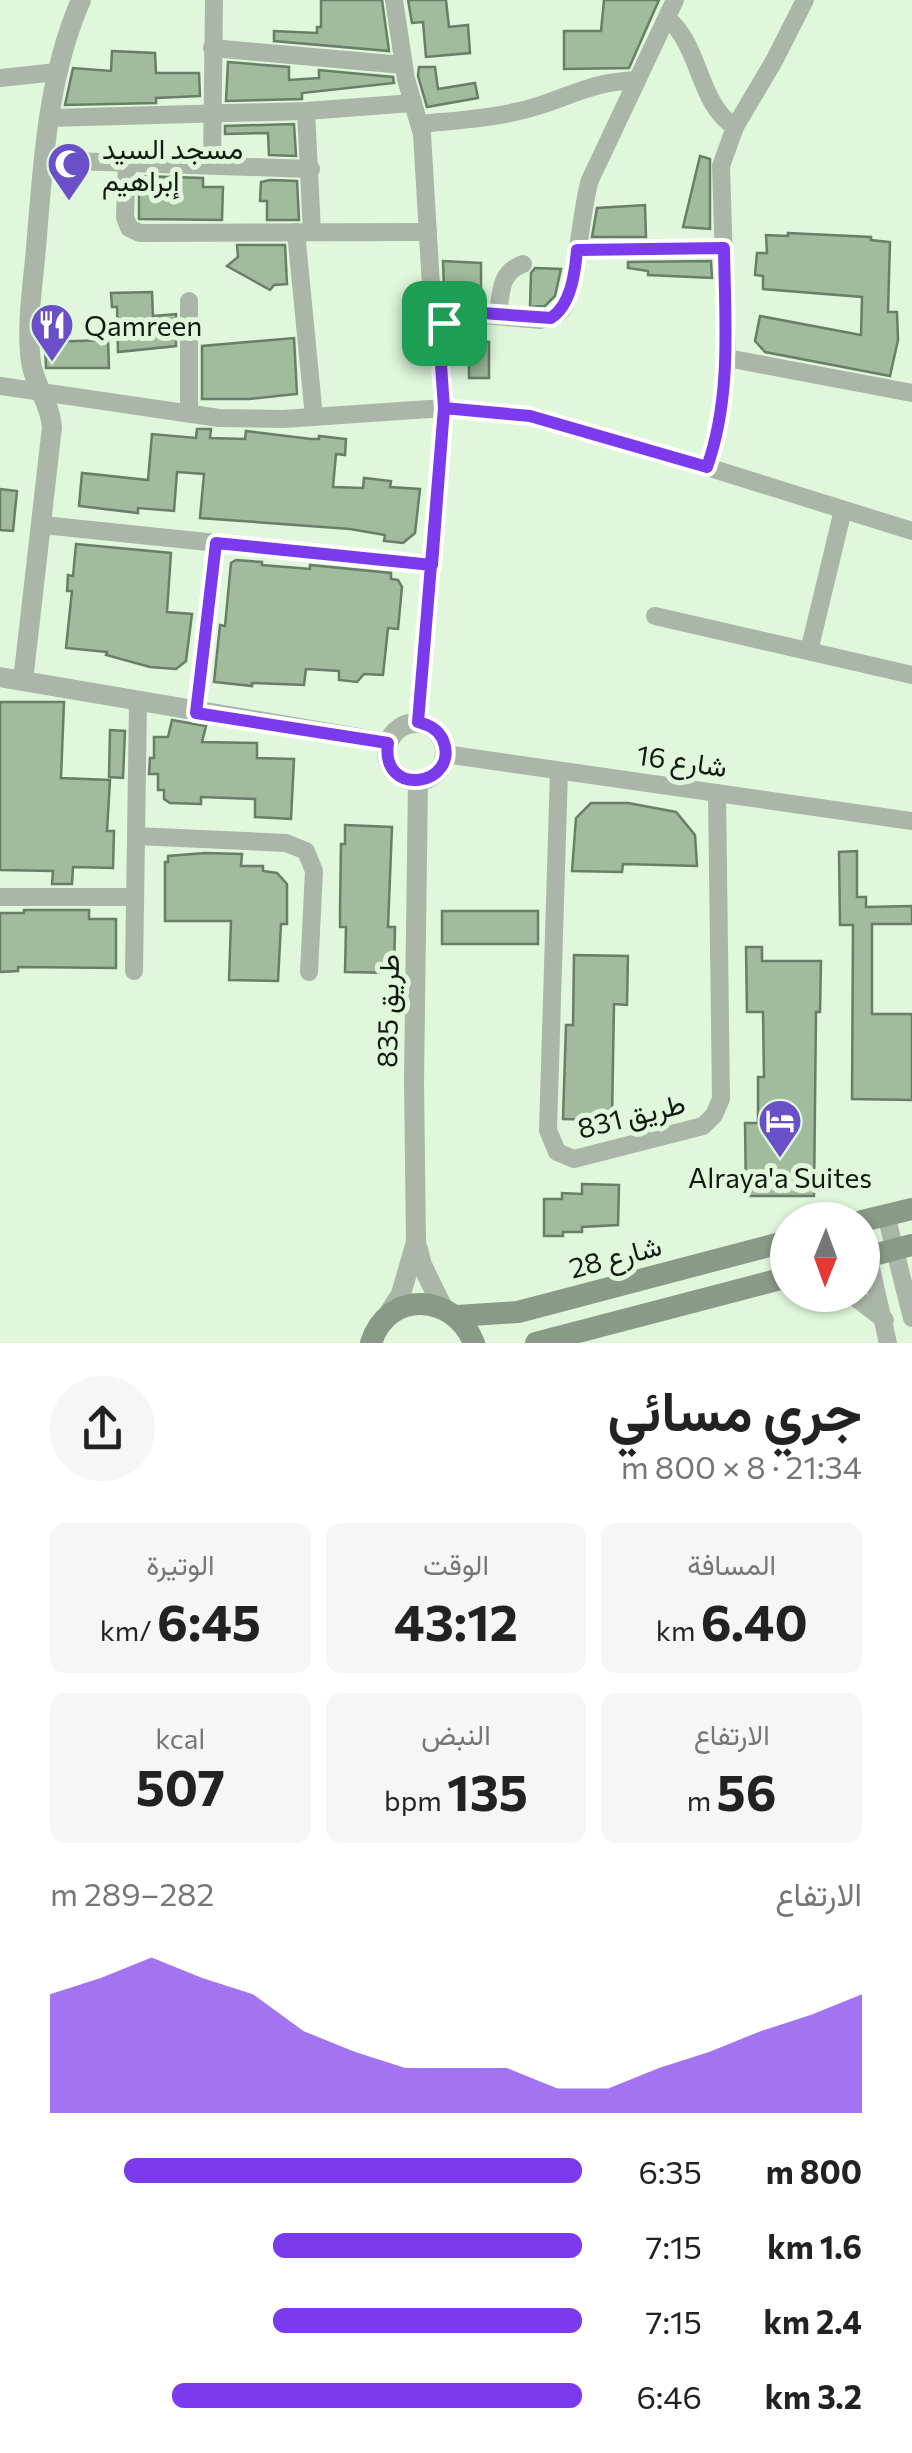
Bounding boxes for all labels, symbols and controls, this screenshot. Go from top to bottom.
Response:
place label: مسجد السيد إبراهيم [102,131,243,200]
mosque icon: مسجد السيد إبراهيم [46,141,92,202]
pin [402,281,487,366]
icon: arrive [417,296,472,351]
restaurant icon: Qamreen [29,302,75,363]
place label: Qamreen [84,308,202,342]
street label: شارع 16 [634,737,729,786]
street label: طريق 835 [369,954,407,1068]
street label: طريق 831 [574,1085,689,1147]
hotel icon: Alraya'a Suites [757,1098,803,1159]
place label: Alraya'a Suites [688,1160,872,1194]
north arrow [770,1202,880,1312]
map controls [770,1202,880,1312]
street label: شارع 28 [565,1227,666,1288]
text: جري مسائي [608,1375,862,1442]
button: share [50,1376,155,1481]
text: 21:34 · 8 × 800 m [621,1446,862,1486]
text: الوتيرة [146,1547,215,1581]
text: الوقت [423,1547,489,1581]
text: المسافة [687,1547,776,1581]
text: 6:45 [157,1590,261,1651]
text: 43:12 [394,1590,518,1651]
text: 6.40 [701,1590,808,1651]
text: /km [100,1613,157,1647]
text: km [656,1613,701,1647]
text: النبض [421,1717,491,1751]
text: الارتفاع [694,1717,770,1751]
text: kcal [155,1721,205,1755]
text: 507 [136,1755,225,1816]
text: 135 [447,1760,528,1821]
text: 56 [717,1760,777,1821]
text: bpm [384,1783,447,1817]
text: m [687,1783,717,1817]
text: 282–289 m [50,1873,214,1913]
text: الارتفاع [775,1873,862,1913]
text: 6:35 [638,2151,702,2191]
text: 800 m [766,2151,862,2191]
text: 7:15 [645,2226,702,2266]
text: 1.6 km [767,2226,862,2266]
text: 7:15 [645,2301,702,2341]
text: 2.4 km [764,2301,862,2341]
text: 6:46 [636,2376,702,2416]
text: 3.2 km [765,2376,862,2416]

